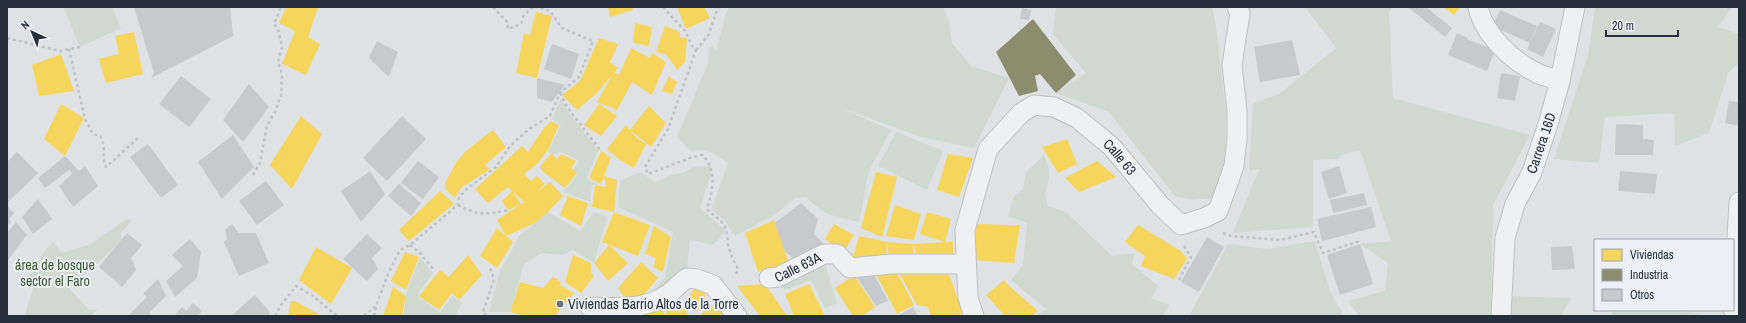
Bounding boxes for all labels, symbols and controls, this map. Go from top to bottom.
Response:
north arrow [12,12,52,52]
scale bar [1606,12,1678,38]
text: N [18,18,32,32]
text: 20 m [1612,18,1634,34]
street label: Carrera 16D [1522,110,1560,176]
street label: Calle 63 [1100,135,1140,179]
legend [1594,239,1734,311]
text: Viviendas [1630,247,1674,263]
street label: Calle 63A [771,248,824,286]
park label: área de bosque sector el Faro [15,256,95,290]
text: Industria [1630,267,1669,283]
text: Otros [1630,287,1654,303]
place label: Viviendas Barrio Altos de la Torre [568,295,739,313]
marker: Viviendas Barrio Altos de la Torre [555,299,565,309]

